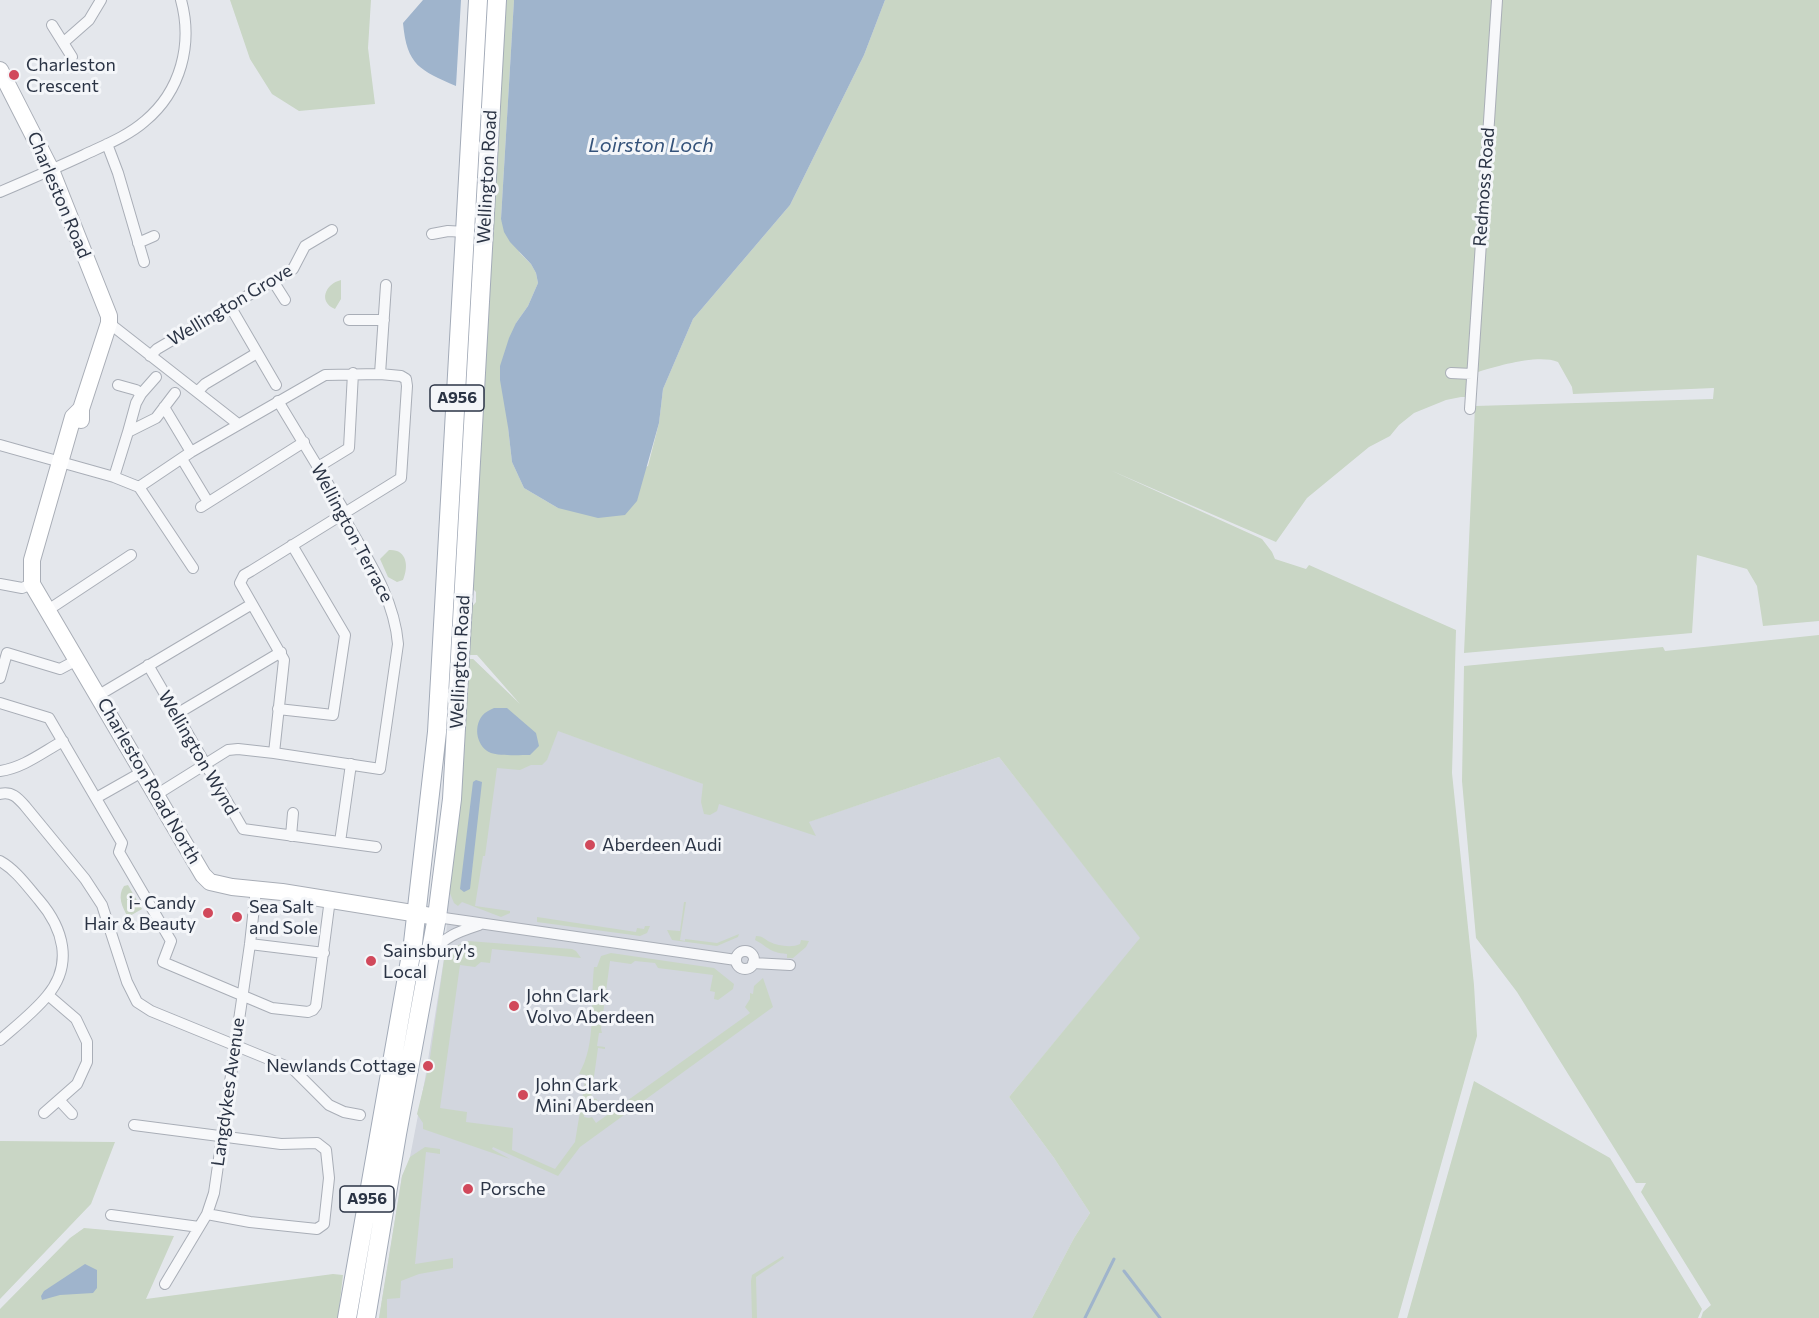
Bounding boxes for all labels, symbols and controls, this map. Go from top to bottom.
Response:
place label: Charleston Crescent [26,54,116,97]
marker: Charleston Crescent [7,68,21,82]
street label: Wellington Road [473,109,501,245]
street label: Redmoss Road [1469,127,1499,247]
street label: Charleston Road [23,129,95,261]
water label: Loirston Loch [588,133,714,157]
street label: Wellington Grove [164,259,296,351]
road number: A956 [430,385,484,411]
street label: Wellington Terrace [306,460,398,606]
street label: Wellington Road [446,594,474,730]
street label: Wellington Wynd [154,687,242,819]
street label: Charleston Road North [93,694,205,868]
place label: Aberdeen Audi [602,834,722,856]
marker: Aberdeen Audi [583,838,597,852]
place label: i- Candy Hair & Beauty [84,892,196,934]
place label: Sea Salt and Sole [249,896,318,938]
marker: i- Candy Hair & Beauty [201,906,215,920]
marker: Sea Salt and Sole [230,910,244,924]
place label: Sainsbury's Local [383,940,475,982]
marker: Sainsbury's Local [364,954,378,968]
place label: John Clark Volvo Aberdeen [526,985,655,1028]
marker: John Clark Volvo Aberdeen [507,999,521,1013]
street label: Langdykes Avenue [207,1016,249,1168]
place label: Newlands Cottage [266,1055,416,1077]
marker: Newlands Cottage [421,1059,435,1073]
place label: John Clark Mini Aberdeen [535,1074,654,1116]
marker: John Clark Mini Aberdeen [516,1088,530,1102]
place label: Porsche [480,1178,546,1200]
marker: Porsche [461,1182,475,1196]
road number: A956 [340,1186,394,1212]

